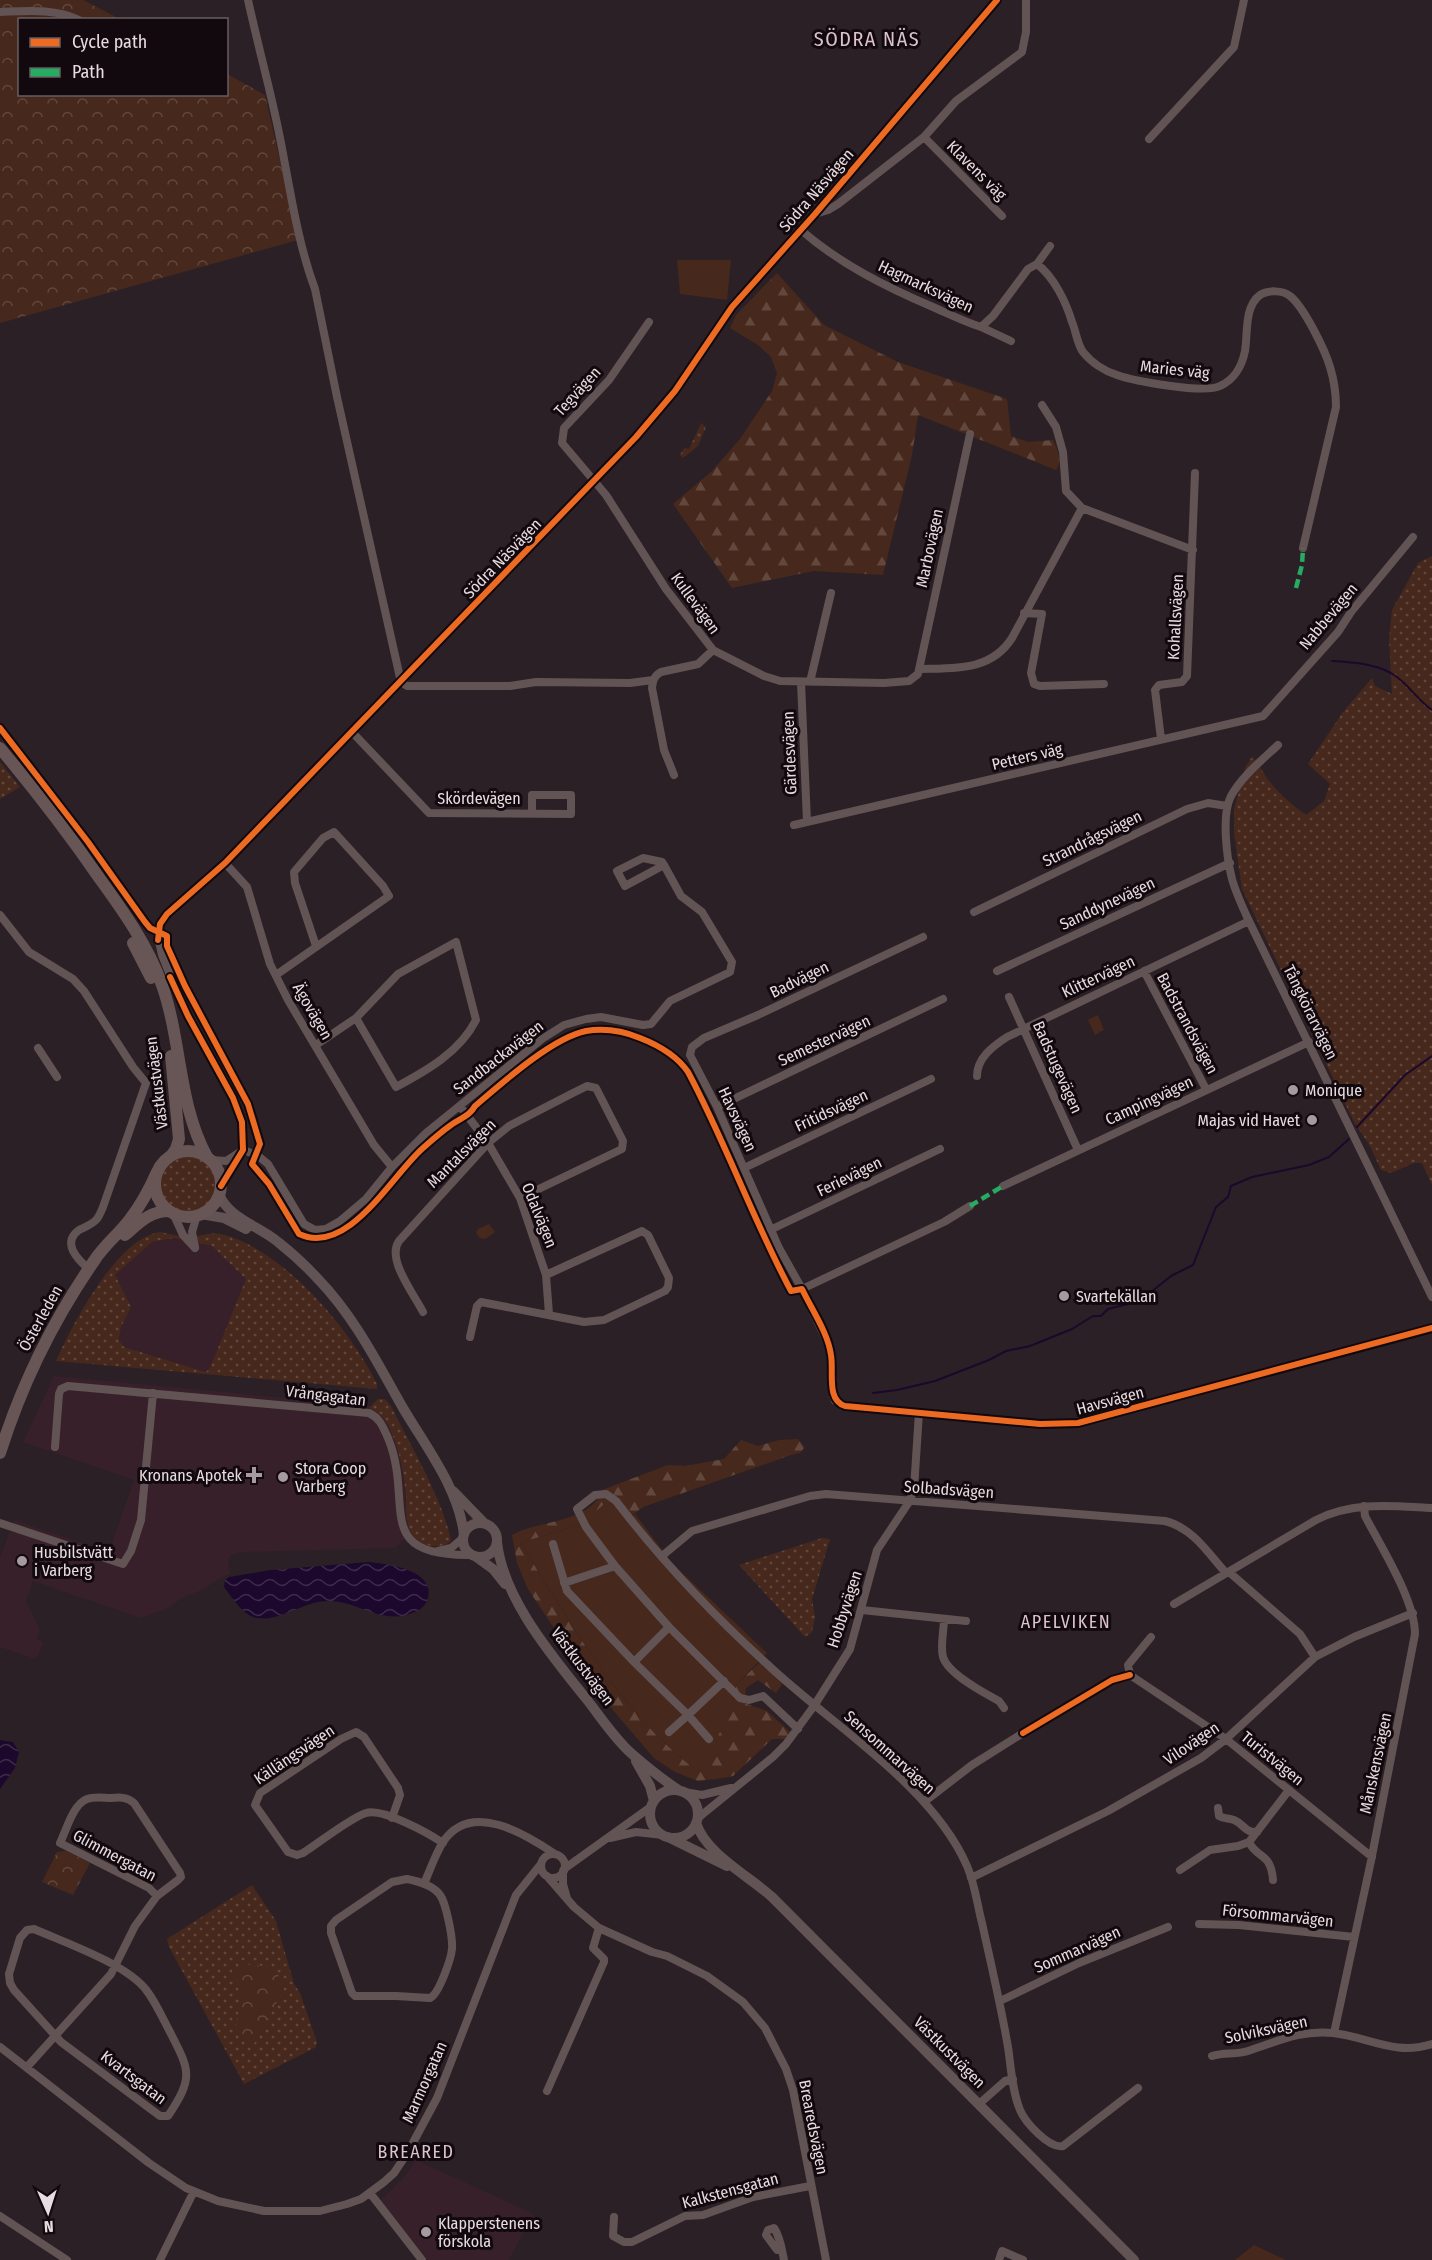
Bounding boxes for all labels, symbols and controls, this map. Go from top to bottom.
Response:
legend [18,18,228,96]
district label: SÖDRA NÄS [814,27,920,51]
text: Cycle path [72,31,147,53]
text: Path [72,61,105,83]
street label: Klavens väg [943,137,1011,204]
street label: Södra Näsvägen [775,145,858,236]
street label: Hagmarksvägen [875,256,976,317]
street label: Maries väg [1139,356,1211,383]
street label: Tegvägen [550,363,605,420]
street label: Marbovägen [912,507,947,589]
street label: Södra Näsvägen [459,514,545,602]
street label: Kullevägen [667,569,724,638]
street label: Kohallsvägen [1164,574,1187,660]
street label: Nabbevägen [1295,579,1362,653]
street label: Gärdesvägen [779,711,800,795]
street label: Petters väg [990,739,1065,774]
street label: Skördevägen [437,789,521,808]
street label: Strandrågsvägen [1039,806,1145,871]
street label: Sanddynevägen [1057,873,1158,934]
street label: Klittervägen [1059,951,1138,1002]
street label: Badvägen [767,957,832,1002]
street label: Tångkörarvägen [1279,962,1342,1063]
street label: Badstrandsvägen [1153,969,1222,1077]
street label: Ägovägen [289,980,336,1043]
street label: Semestervägen [775,1011,873,1070]
street label: Sandbackavägen [450,1016,547,1098]
street label: Badstugevägen [1029,1018,1086,1116]
street label: Västkustvägen [141,1036,172,1130]
street label: Campingvägen [1102,1072,1196,1129]
place label: Monique [1305,1081,1362,1100]
marker: Monique [1286,1083,1300,1097]
street label: Havsvägen [714,1084,761,1155]
street label: Fritidsvägen [792,1085,871,1136]
place label: Majas vid Havet [1198,1111,1301,1130]
marker: Majas vid Havet [1305,1113,1319,1127]
street label: Mantalsvägen [423,1115,500,1192]
street label: Ferievägen [814,1153,885,1200]
street label: Odalvägen [518,1180,561,1251]
street label: Österleden [15,1282,66,1354]
place label: Svartekällan [1076,1287,1157,1306]
marker: Svartekällan [1057,1289,1071,1303]
street label: Vrångagatan [285,1381,367,1410]
street label: Havsvägen [1074,1382,1146,1419]
place label: Stora Coop Varberg [295,1459,366,1496]
place label: Kronans Apotek [139,1466,243,1485]
marker: Kronans Apotek [247,1468,261,1482]
marker: Stora Coop Varberg [276,1470,290,1484]
street label: Solbadsvägen [903,1477,995,1502]
place label: Husbilstvätt i Varberg [34,1543,114,1580]
marker: Husbilstvätt i Varberg [15,1554,29,1568]
street label: Hobbyvägen [823,1568,866,1650]
district label: APELVIKEN [1021,1611,1111,1633]
street label: Västkustvägen [547,1623,618,1709]
street label: Sensommarvägen [840,1707,939,1798]
street label: Månskensvägen [1355,1711,1395,1815]
street label: Vilovägen [1160,1718,1223,1769]
street label: Källängsvägen [250,1721,338,1788]
street label: Turistvägen [1238,1727,1308,1789]
street label: Glimmergatan [70,1826,160,1885]
street label: Försommarvägen [1221,1900,1334,1931]
street label: Sommarvägen [1031,1922,1123,1977]
street label: Solviksvägen [1223,2011,1309,2047]
street label: Västkustvägen [910,2013,989,2092]
street label: Marmorgatan [398,2038,451,2126]
street label: Kvartsgatan [97,2047,170,2108]
street label: Brearedsvägen [795,2078,832,2176]
district label: BREARED [378,2141,454,2163]
street label: Kalkstensgatan [680,2168,780,2212]
north arrow [18,2182,78,2242]
place label: Klapperstenens förskola [438,2214,540,2251]
text: N [43,2217,54,2236]
marker: Klapperstenens förskola [419,2225,433,2239]

